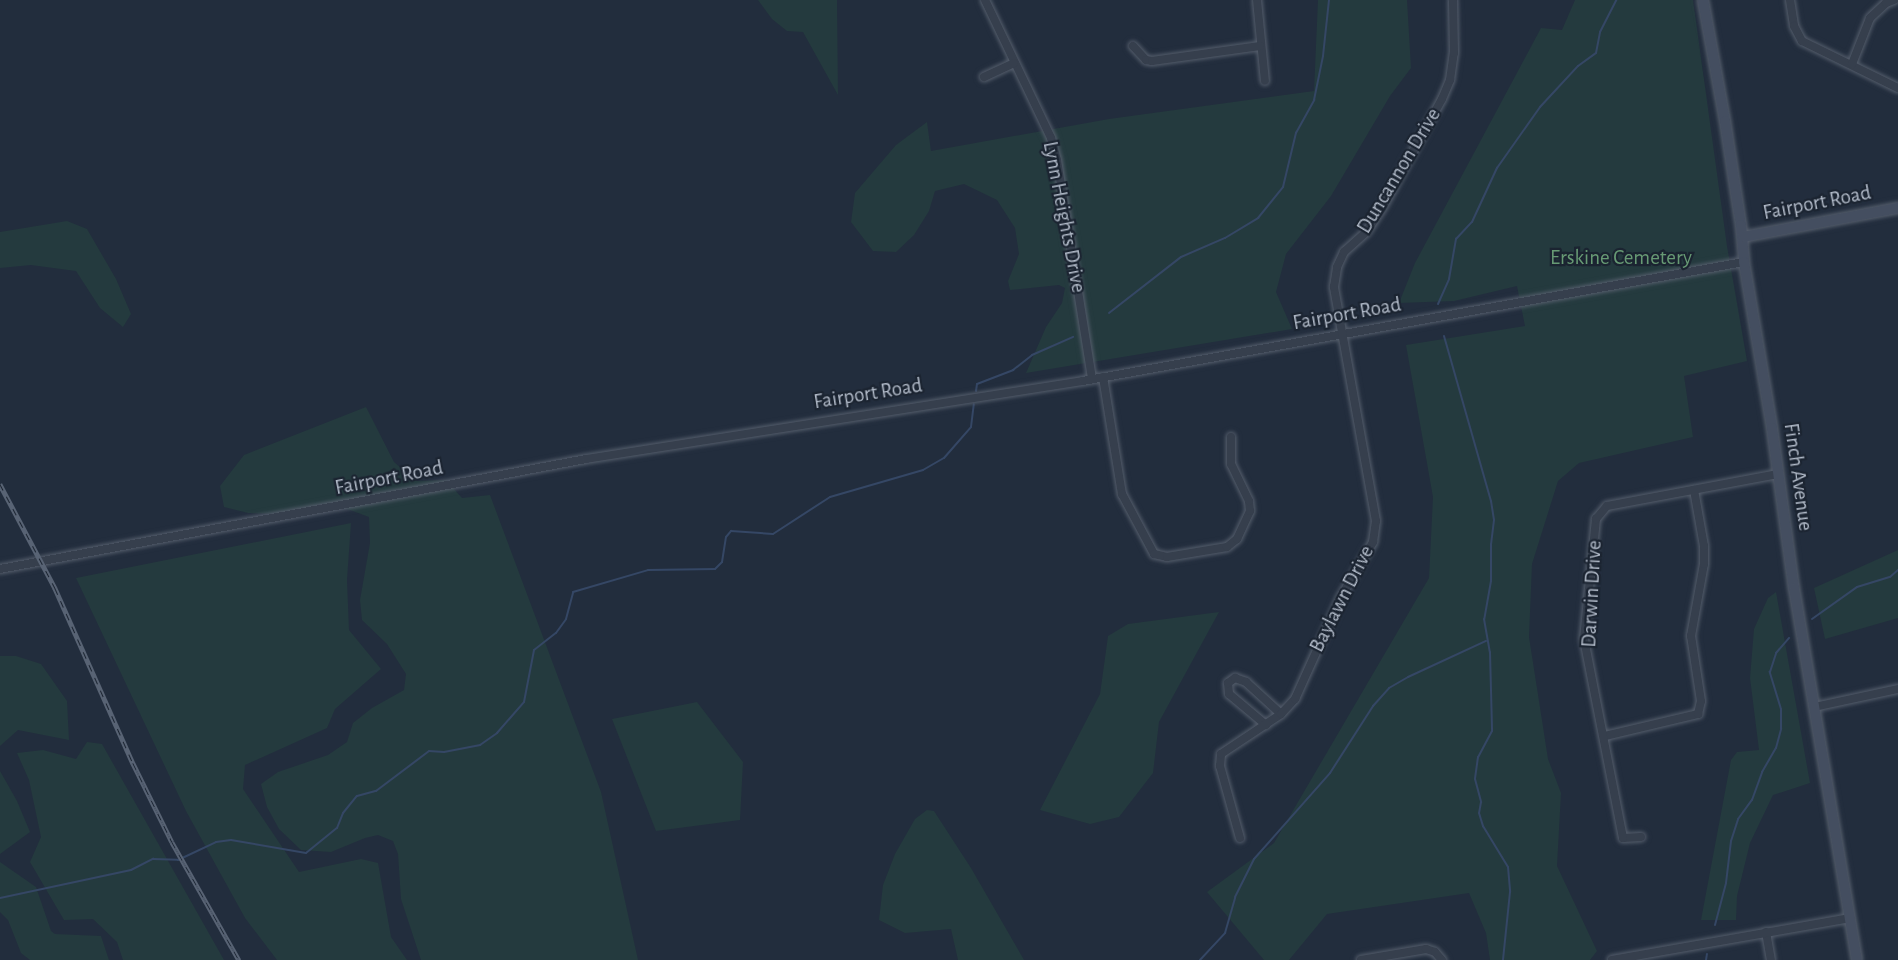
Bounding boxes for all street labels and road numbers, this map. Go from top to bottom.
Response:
street label: Duncannon Drive [1352,104,1446,238]
street label: Lynn Heights Drive [1037,139,1091,295]
street label: Fairport Road [1761,180,1873,226]
street label: Fairport Road [1291,292,1403,336]
street label: Fairport Road [812,373,924,415]
street label: Finch Avenue [1778,421,1818,533]
street label: Fairport Road [333,455,445,501]
street label: Darwin Drive [1577,540,1607,648]
street label: Baylawn Drive [1304,541,1380,657]

